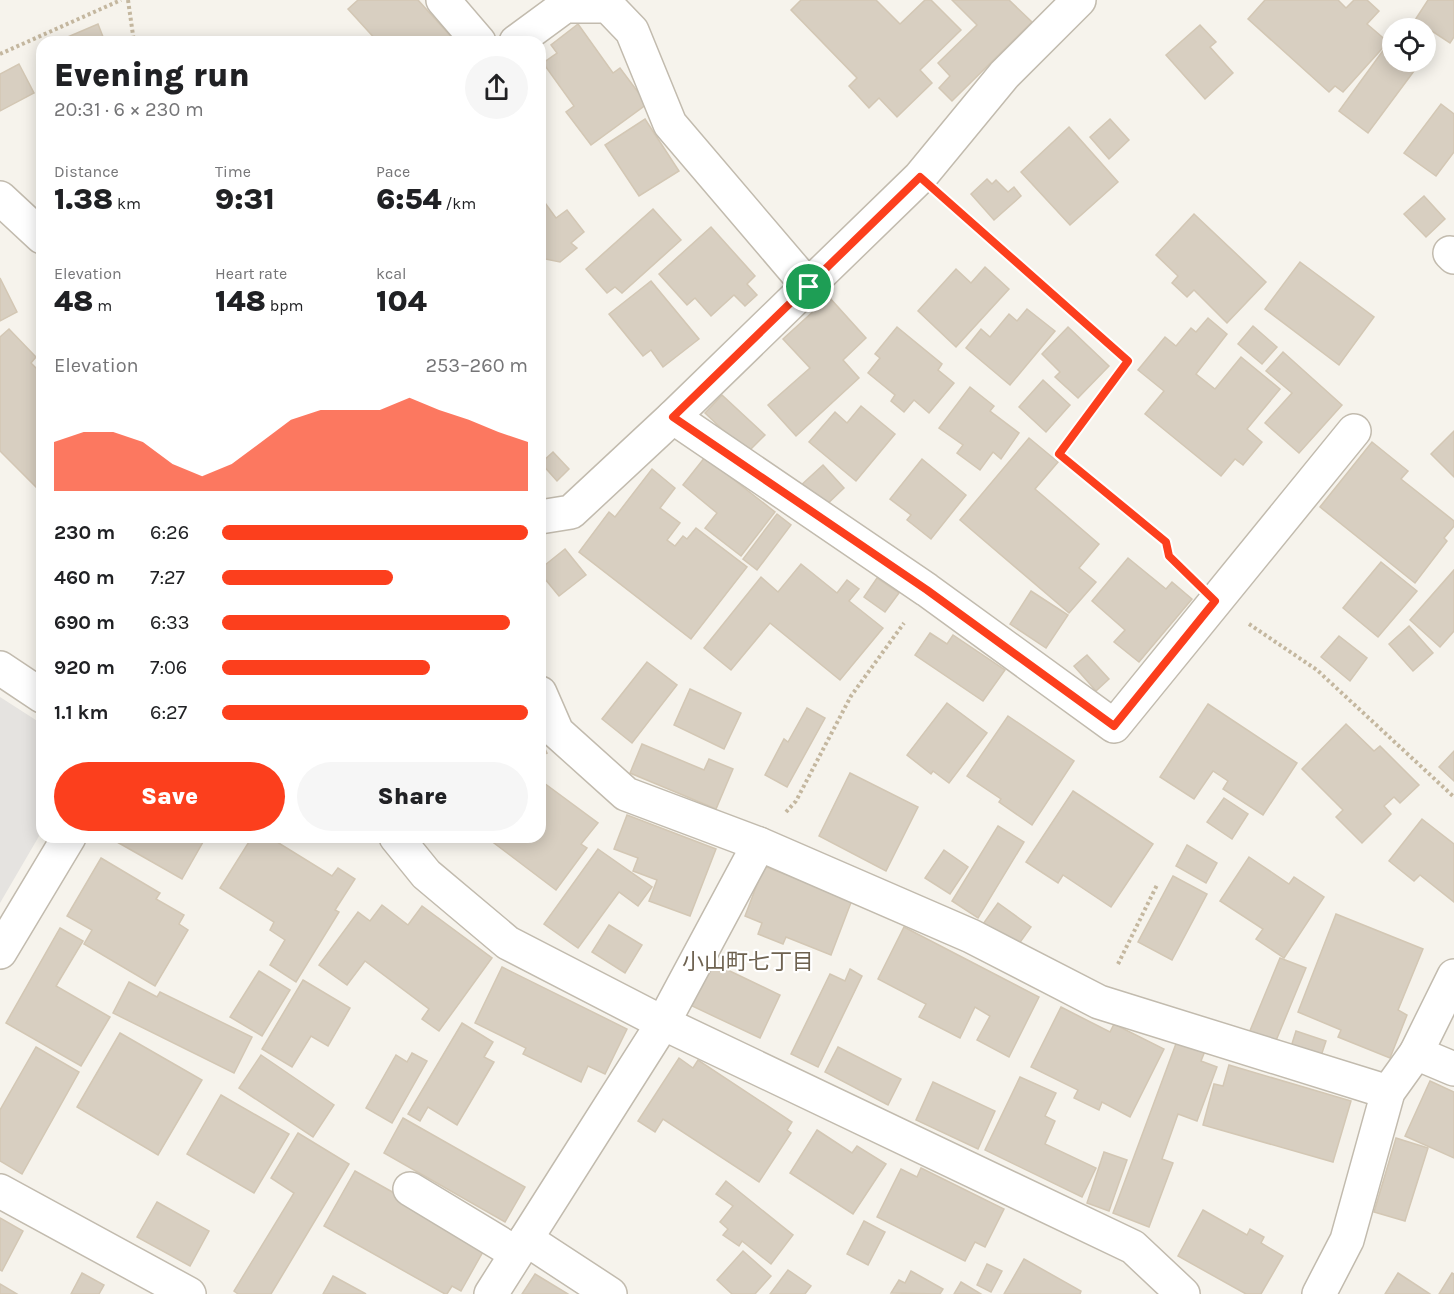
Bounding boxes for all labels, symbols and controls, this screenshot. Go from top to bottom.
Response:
map controls [1382,18,1436,72]
button: locate [1382,18,1436,72]
text: Evening run [54,56,250,94]
button: share [465,56,528,119]
text: 20:31 · 6 × 230 m [54,98,204,121]
text: Distance [54,162,119,181]
text: Time [215,162,251,181]
text: Pace [376,162,410,181]
text: 1.38 [54,181,113,217]
text: 9:31 [215,181,275,217]
text: 6:54 [376,181,442,217]
text: km [113,194,141,213]
text: /km [442,194,476,213]
pin [783,261,834,312]
text: Elevation [54,264,122,283]
text: Heart rate [215,264,287,283]
text: kcal [376,264,407,283]
icon: arrive [792,270,825,303]
text: 48 [54,283,93,319]
text: 148 [215,283,266,319]
text: 104 [376,283,427,319]
text: m [93,296,112,315]
text: bpm [266,296,304,315]
text: Elevation [54,354,139,377]
text: 253–260 m [425,354,528,377]
text: 230 m [54,521,115,544]
text: 6:26 [150,521,189,544]
text: 460 m [54,566,115,589]
text: 7:27 [150,566,185,589]
text: 690 m [54,611,115,634]
text: 6:33 [150,611,190,634]
text: 920 m [54,656,115,679]
text: 7:06 [150,656,187,679]
text: 1.1 km [54,701,108,724]
text: 6:27 [150,701,187,724]
button: Save [54,762,285,831]
button: Share [297,762,528,831]
district label: 小山町七丁目 [682,949,814,975]

